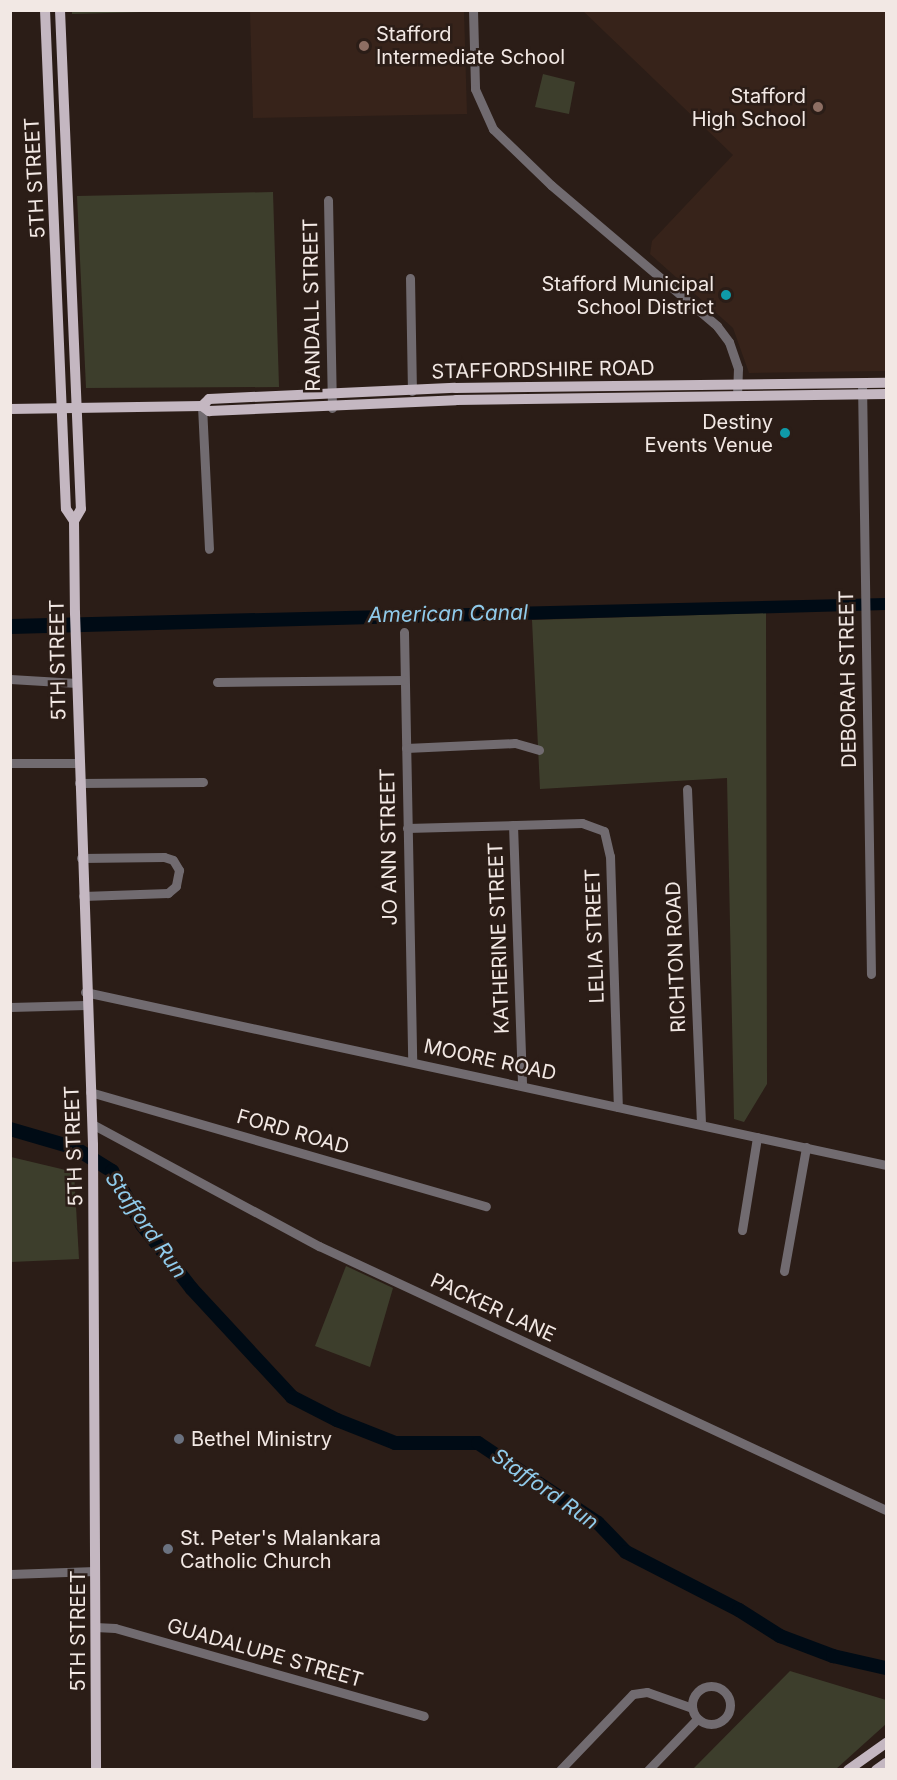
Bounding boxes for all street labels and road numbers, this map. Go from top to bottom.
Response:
street label: 5TH STREET [20,117,50,239]
street label: RANDALL STREET [298,218,326,392]
street label: STAFFORDSHIRE ROAD [431,356,655,384]
street label: DEBORAH STREET [834,590,862,768]
street label: 5TH STREET [45,599,71,721]
street label: JO ANN STREET [376,768,402,926]
street label: KATHERINE STREET [484,842,514,1034]
street label: LELIA STREET [581,868,609,1004]
street label: RICHTON ROAD [661,881,691,1033]
street label: MOORE ROAD [422,1034,558,1086]
street label: 5TH STREET [60,1085,88,1207]
street label: FORD ROAD [234,1105,352,1159]
street label: PACKER LANE [427,1269,559,1347]
street label: 5TH STREET [66,1570,90,1692]
street label: GUADALUPE STREET [164,1613,366,1693]

